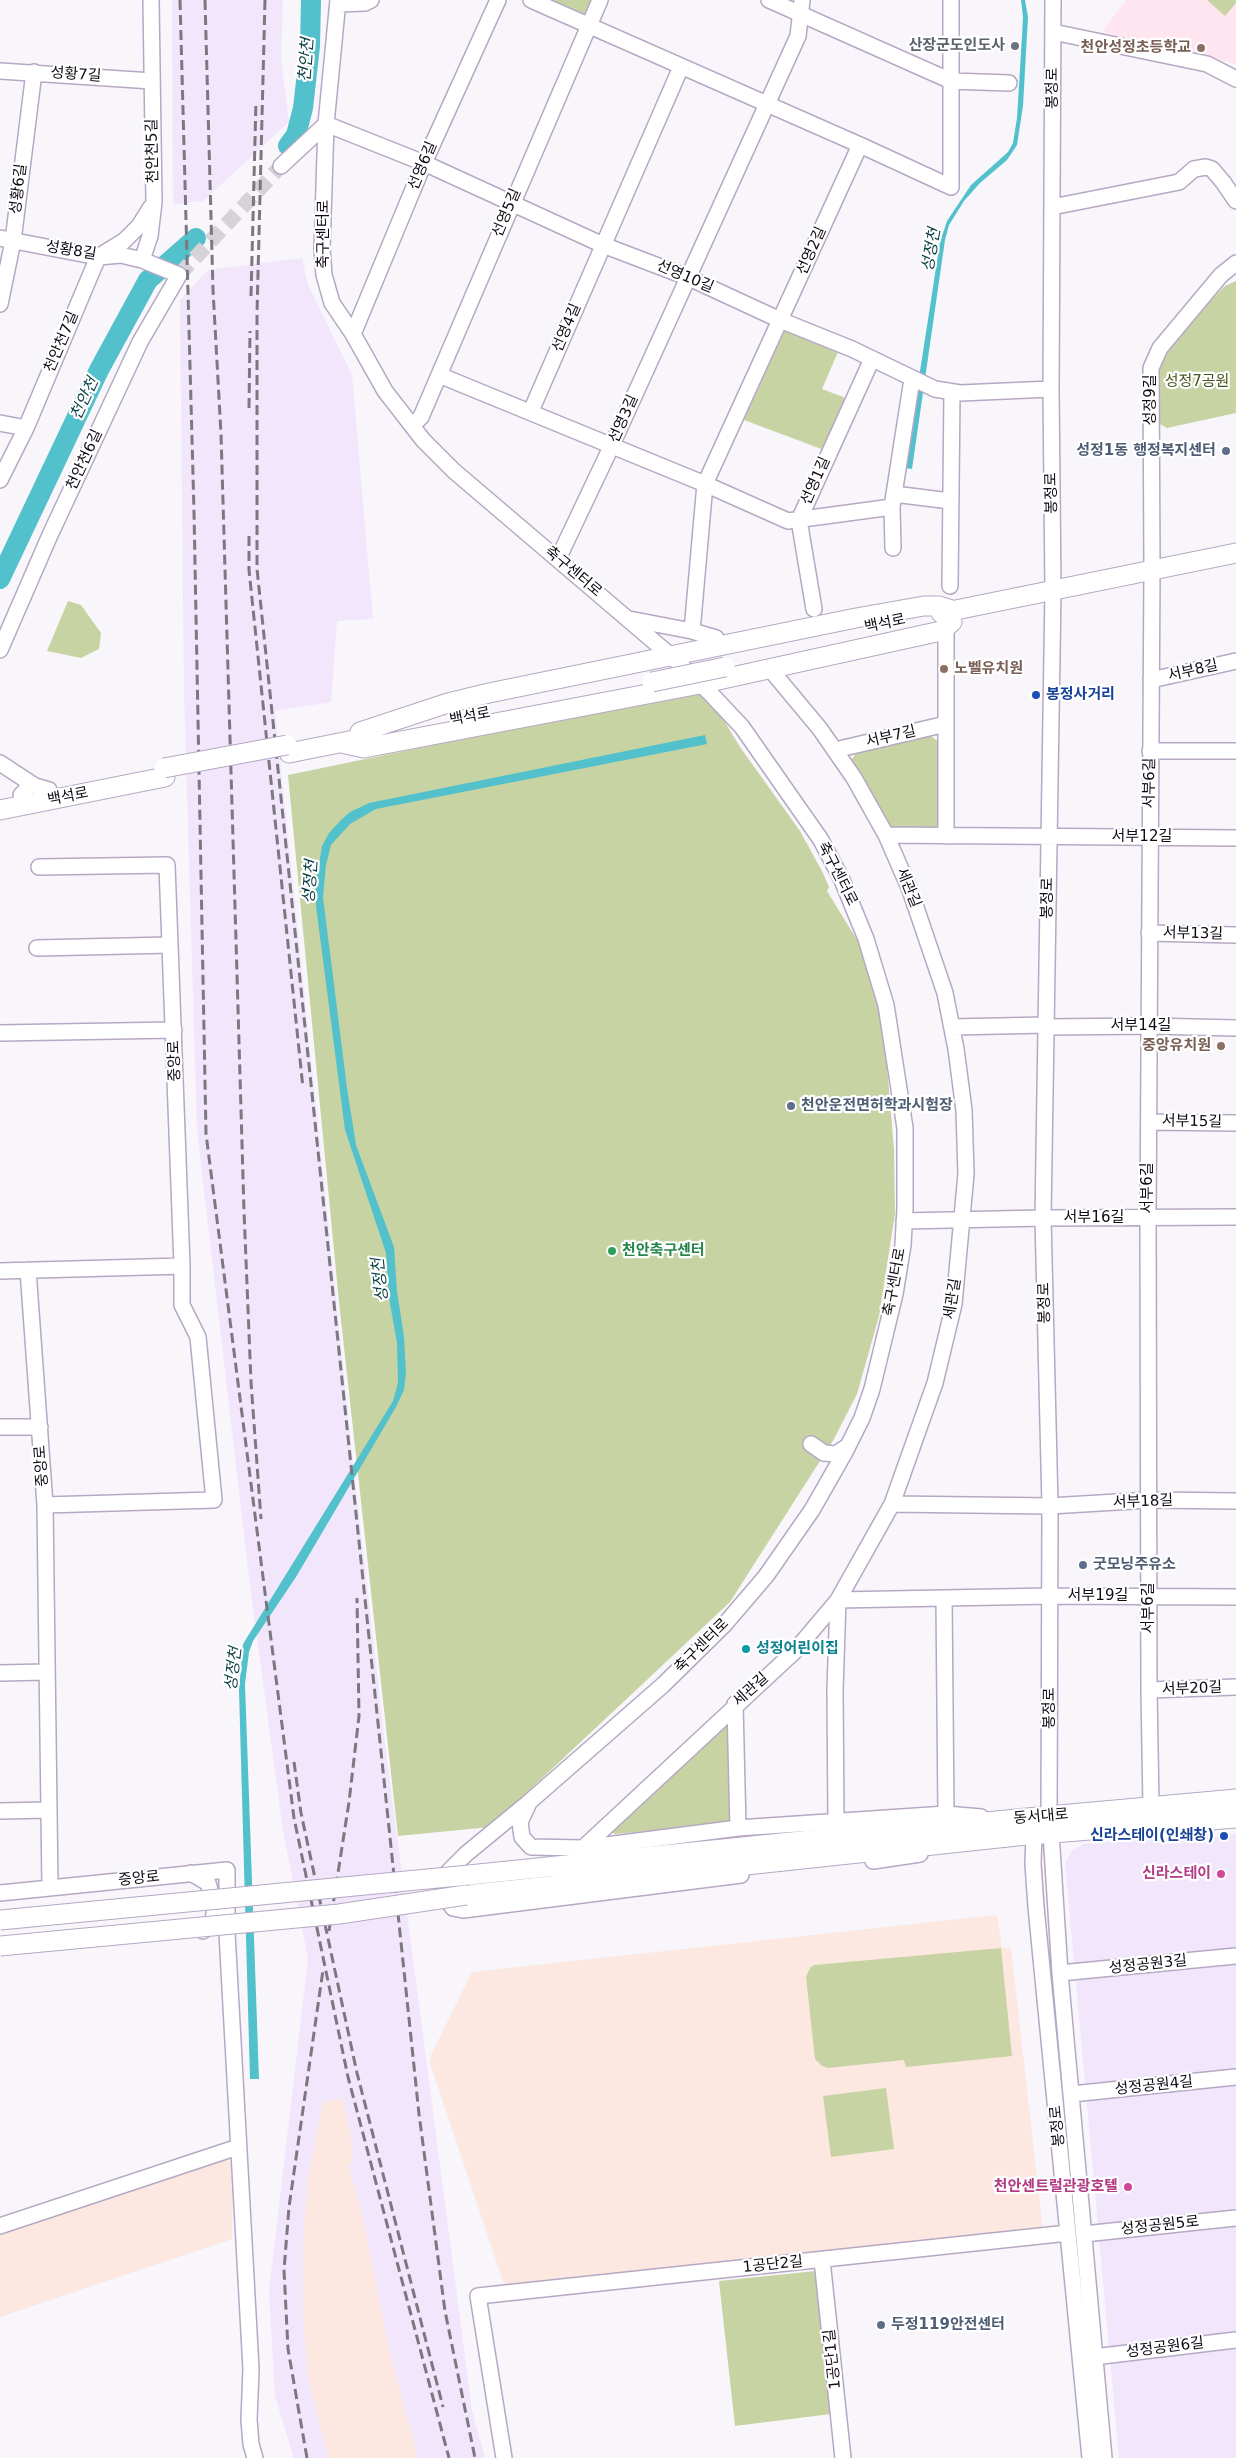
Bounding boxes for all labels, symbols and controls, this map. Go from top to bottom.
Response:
water label: 천안천 [296,37,318,83]
place label: 산장군도인도사 [908,37,1005,55]
place label: 천안성정초등학교 [1081,39,1191,57]
marker: 산장군도인도사 [1009,40,1021,52]
marker: 천안성정초등학교 [1195,42,1207,54]
street label: 성황7길 [50,64,102,86]
street label: 봉정로 [1044,67,1062,109]
street label: 천안천5길 [143,118,163,184]
street label: 선영6길 [405,139,441,193]
street label: 성황6길 [7,163,31,215]
street label: 선영5길 [489,186,525,240]
street label: 축구센터로 [315,200,333,268]
street label: 선영2길 [793,224,831,278]
water label: 성정천 [919,227,945,273]
street label: 성황8길 [44,238,98,264]
street label: 선영10길 [654,257,716,297]
street label: 선영4길 [549,301,585,355]
street label: 천안천7길 [41,309,83,375]
park label: 성정7공원 [1165,373,1229,391]
water label: 천안천 [67,375,103,423]
street label: 성정9길 [1142,375,1160,425]
street label: 선영3길 [605,392,643,446]
street label: 천안천6길 [63,427,107,493]
place label: 성정1동 행정복지센터 [1076,442,1216,460]
marker: 성정1동 행정복지센터 [1220,445,1232,457]
street label: 선영1길 [797,454,835,508]
street label: 봉정로 [1043,472,1061,514]
street label: 축구센터로 [541,543,605,601]
street label: 백석로 [863,611,907,637]
street label: 서부8길 [1166,657,1220,685]
place label: 노벨유치원 [954,660,1023,678]
marker: 노벨유치원 [938,663,950,675]
place label: 봉정사거리 [1046,686,1115,704]
marker: 봉정사거리 [1030,689,1042,701]
street label: 백석로 [448,704,492,730]
street label: 서부7길 [864,723,918,751]
street label: 서부6길 [1141,757,1159,809]
street label: 백석로 [46,784,90,810]
street label: 서부12길 [1112,828,1172,846]
street label: 축구센터로 [813,839,861,909]
water label: 성정천 [300,859,322,905]
street label: 세관길 [892,865,924,911]
street label: 봉정로 [1039,877,1057,919]
street label: 서부13길 [1163,924,1223,944]
street label: 서부14길 [1111,1017,1171,1035]
place label: 중앙유치원 [1142,1037,1211,1055]
street label: 중앙로 [165,1040,185,1082]
marker: 중앙유치원 [1215,1040,1227,1052]
place label: 천안운전면허학과시험장 [801,1097,953,1115]
marker: 천안운전면허학과시험장 [785,1100,797,1112]
street label: 서부15길 [1162,1112,1222,1132]
street label: 서부6길 [1139,1163,1157,1213]
street label: 서부16길 [1064,1209,1124,1227]
place label: 천안축구센터 [622,1242,705,1260]
marker: 천안축구센터 [606,1245,618,1257]
street label: 축구센터로 [880,1246,910,1318]
water label: 성정천 [369,1257,393,1303]
street label: 세관길 [941,1277,965,1321]
street label: 봉정로 [1036,1282,1054,1324]
street label: 중앙로 [32,1445,52,1487]
street label: 서부18길 [1112,1492,1174,1512]
place label: 굿모닝주유소 [1093,1556,1176,1574]
marker: 굿모닝주유소 [1077,1559,1089,1571]
street label: 서부6길 [1140,1583,1158,1633]
street label: 서부19길 [1068,1587,1128,1605]
street label: 축구센터로 [671,1615,733,1677]
place label: 성정어린이집 [756,1640,839,1658]
marker: 성정어린이집 [740,1643,752,1655]
water label: 성정천 [222,1646,246,1692]
street label: 세관길 [730,1669,772,1711]
street label: 서부20길 [1161,1679,1223,1699]
street label: 봉정로 [1041,1687,1059,1729]
street label: 동서대로 [1013,1806,1069,1828]
place label: 신라스테이(인쇄창) [1090,1827,1214,1845]
marker: 신라스테이(인쇄창) [1218,1830,1230,1842]
place label: 신라스테이 [1142,1865,1211,1883]
street label: 중앙로 [117,1868,161,1890]
marker: 신라스테이 [1215,1868,1227,1880]
street label: 성정공원3길 [1108,1952,1188,1978]
street label: 성정공원4길 [1114,2073,1194,2099]
street label: 봉정로 [1047,2105,1069,2147]
place label: 천안센트럴관광호텔 [994,2178,1118,2196]
marker: 천안센트럴관광호텔 [1122,2181,1134,2193]
street label: 성정공원5로 [1120,2213,1200,2239]
street label: 1공단2길 [742,2253,804,2277]
place label: 두정119안전센터 [891,2316,1005,2334]
marker: 두정119안전센터 [875,2319,887,2331]
street label: 1공단1길 [821,2328,845,2390]
street label: 성정공원6길 [1125,2334,1205,2362]

